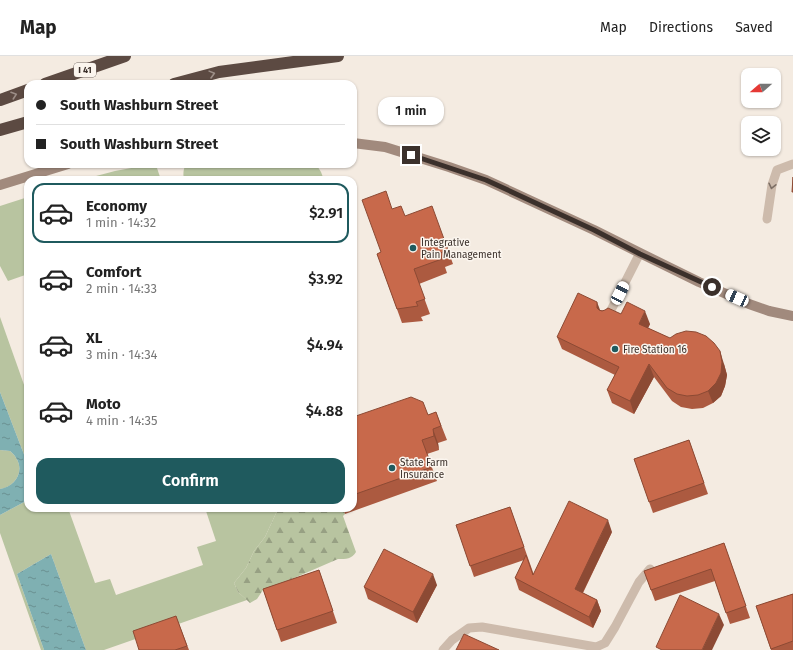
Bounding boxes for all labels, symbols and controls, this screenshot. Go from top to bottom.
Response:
text: Map [20,16,57,39]
text: Map [600,19,627,36]
text: Directions [649,19,713,36]
text: Saved [735,19,773,36]
road number: I 41 [74,63,96,77]
north arrow [741,68,781,108]
map controls [741,68,781,156]
one-way arrow [208,70,215,79]
one-way arrow [10,91,17,99]
text: South Washburn Street [60,96,218,114]
callout: 1 min [378,97,444,125]
text: 1 min [395,103,427,118]
button: layers [741,116,781,156]
text: South Washburn Street [60,135,218,153]
route end [402,146,420,164]
one-way arrow [769,182,777,189]
icon: car [38,195,74,231]
text: Economy [86,197,147,215]
text: $2.91 [309,204,343,222]
text: 1 min · 14:32 [86,215,156,230]
place label: Integrative Pain Management [421,237,502,261]
marker: Integrative Pain Management [408,243,418,253]
icon: car [38,261,74,297]
text: Comfort [86,263,142,281]
text: $3.92 [308,270,343,288]
route start [703,278,721,296]
car [609,280,631,306]
text: 2 min · 14:33 [86,281,157,296]
car [724,288,750,308]
icon: car [38,327,74,363]
text: XL [86,329,102,347]
text: $4.94 [307,336,343,354]
marker: Fire Station 16 [610,344,620,354]
place label: Fire Station 16 [623,344,687,356]
text: 3 min · 14:34 [86,347,158,362]
icon: car [38,393,74,429]
text: Moto [86,395,121,413]
text: $4.88 [306,402,343,420]
text: 4 min · 14:35 [86,413,158,428]
place label: State Farm Insurance [400,457,448,481]
button: Confirm [36,458,345,504]
marker: State Farm Insurance [387,463,397,473]

